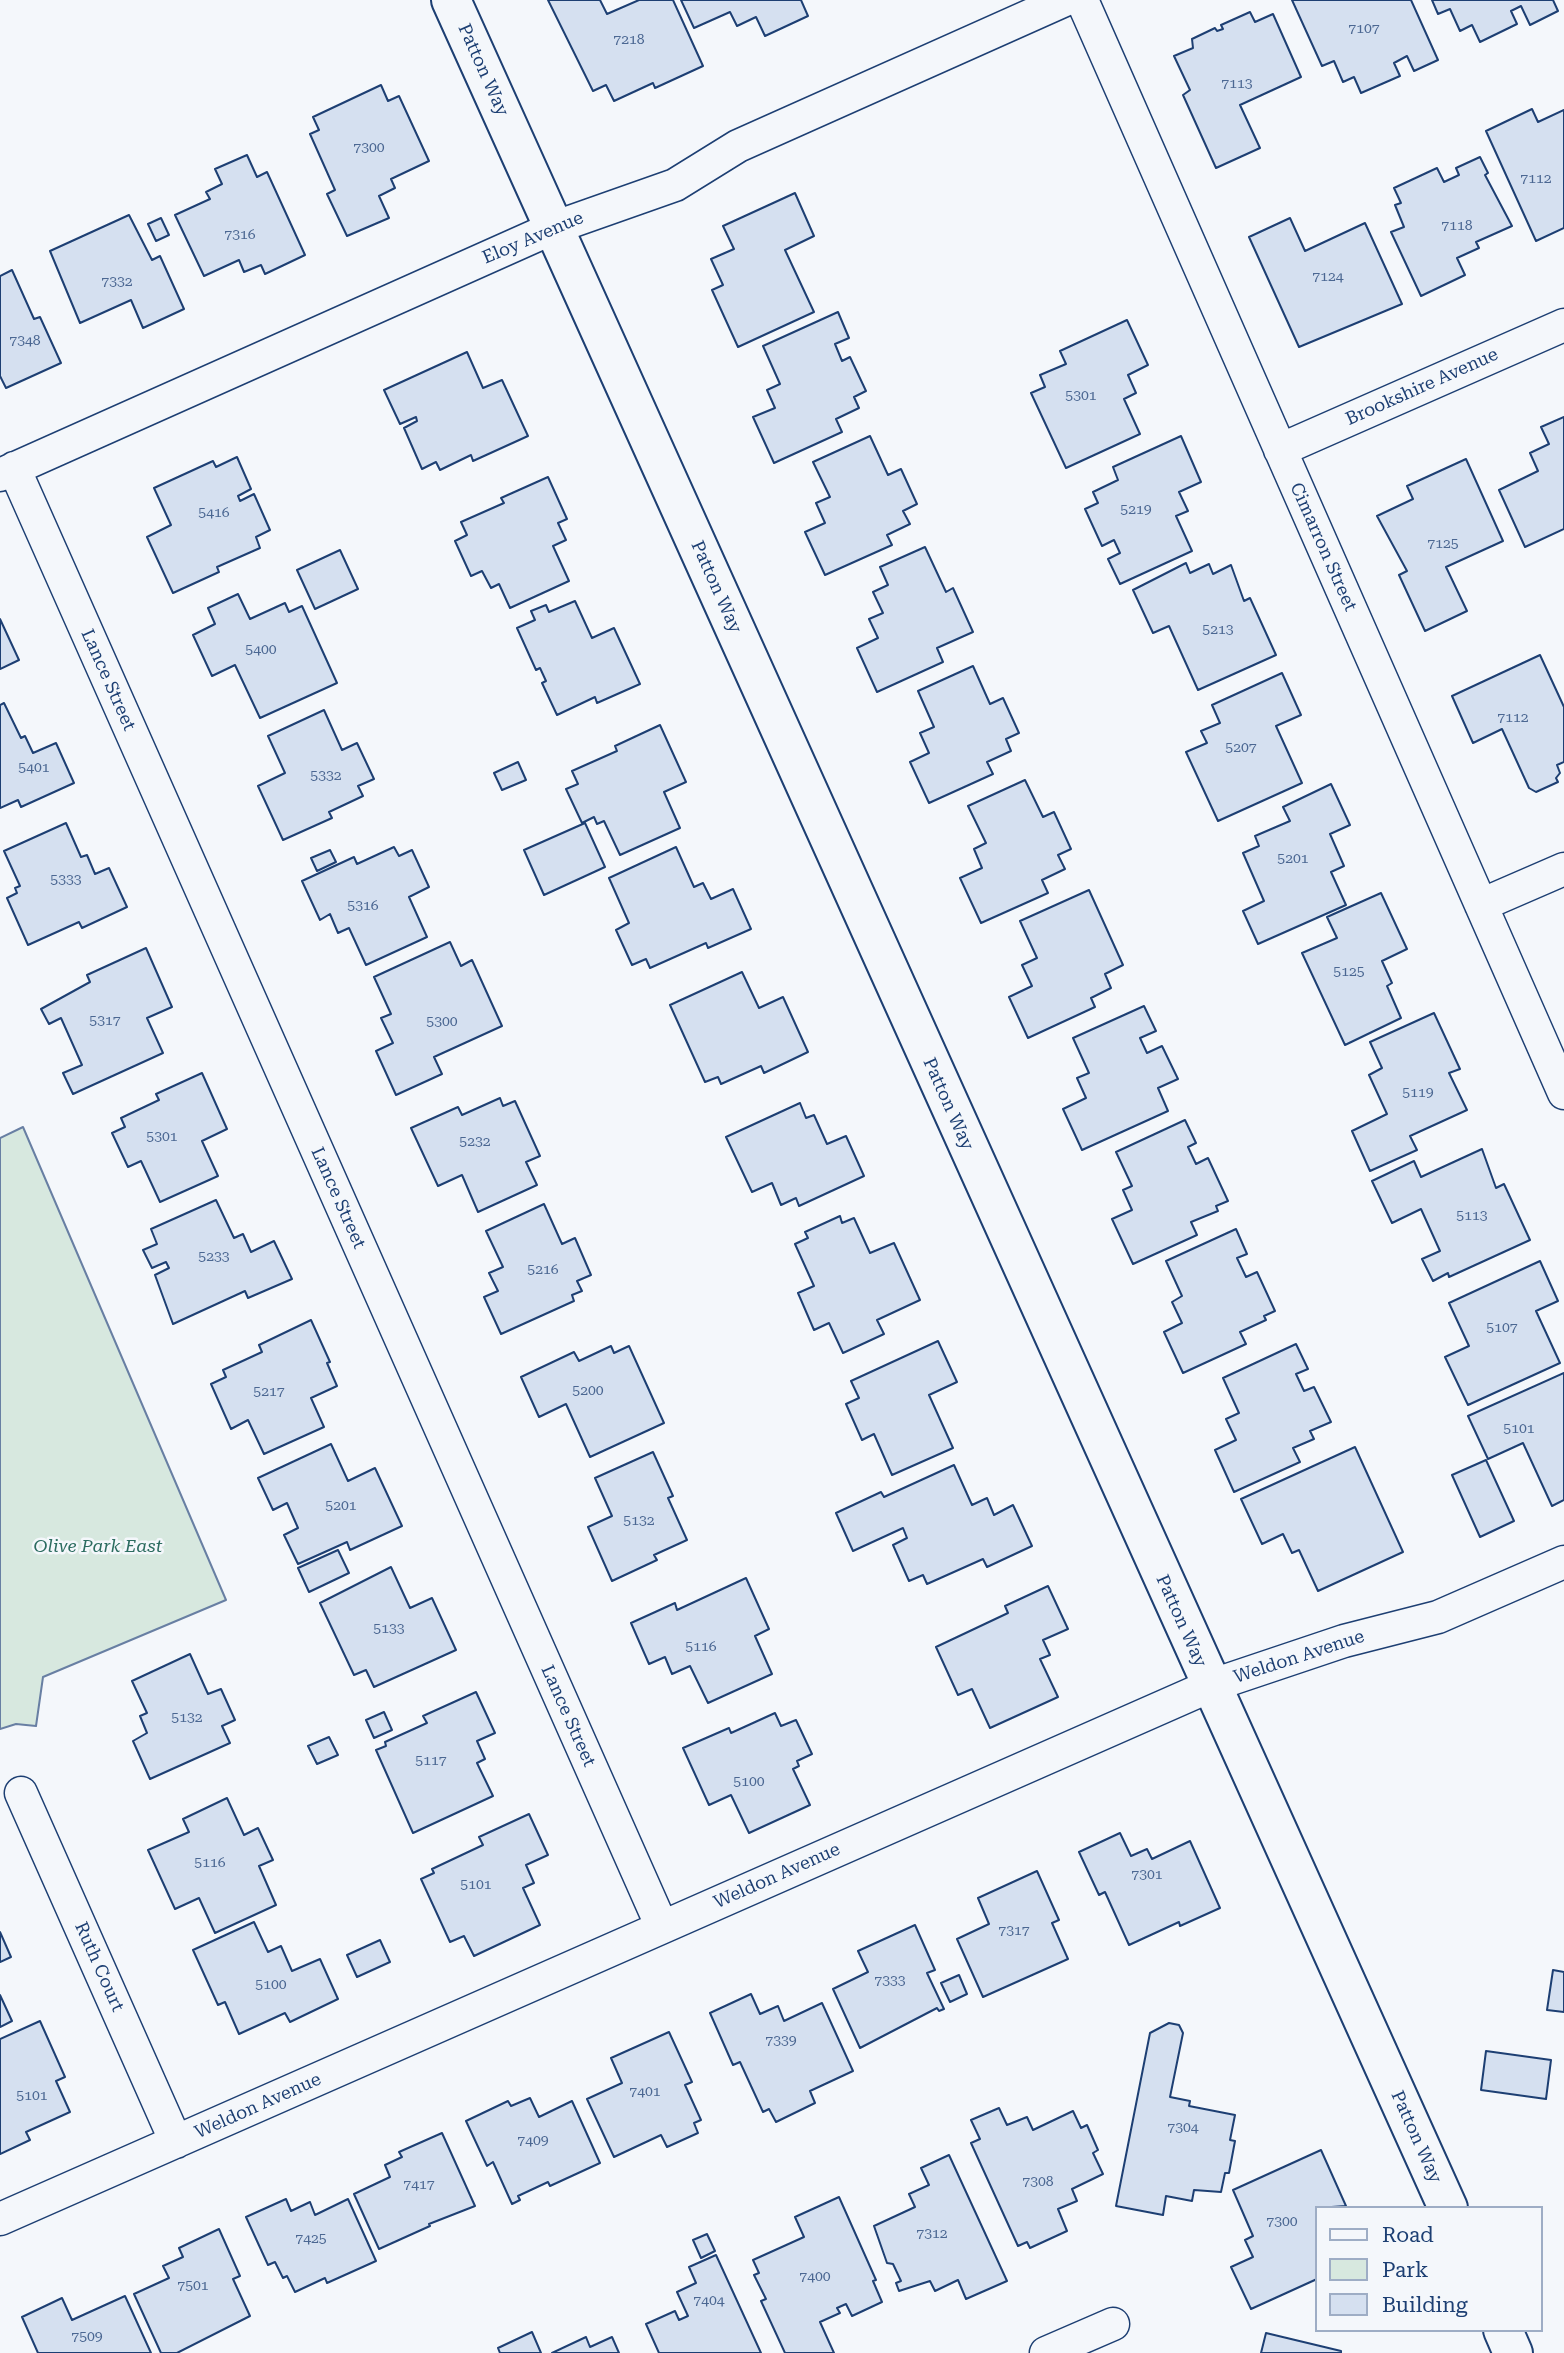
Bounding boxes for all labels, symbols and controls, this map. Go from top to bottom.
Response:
street label: Patton Way [453,20,513,120]
house number: 7107 [1348,21,1380,37]
house number: 7218 [613,32,645,48]
house number: 7113 [1221,76,1253,92]
house number: 7300 [353,140,385,156]
house number: 7112 [1520,171,1552,187]
street label: Eloy Avenue [479,207,587,269]
house number: 7118 [1441,218,1473,234]
house number: 7316 [224,227,256,243]
house number: 7124 [1312,269,1344,285]
house number: 7332 [101,274,133,290]
house number: 7348 [9,333,41,349]
street label: Brookshire Avenue [1342,344,1502,430]
house number: 5301 [1065,388,1097,404]
street label: Cimarron Street [1285,479,1361,615]
house number: 5219 [1120,502,1152,518]
house number: 5416 [198,505,230,521]
house number: 7125 [1427,536,1459,552]
street label: Patton Way [686,537,746,637]
house number: 5213 [1202,622,1234,638]
street label: Lance Street [76,626,140,734]
house number: 5400 [245,642,277,658]
house number: 7112 [1497,710,1529,726]
house number: 5207 [1225,740,1257,756]
house number: 5401 [18,760,50,776]
house number: 5332 [310,768,342,784]
house number: 5201 [1277,851,1309,867]
house number: 5333 [50,872,82,888]
house number: 5316 [347,898,379,914]
house number: 5125 [1333,964,1365,980]
house number: 5317 [89,1013,121,1029]
house number: 5300 [426,1014,458,1030]
street label: Patton Way [918,1054,978,1154]
house number: 5119 [1402,1085,1434,1101]
house number: 5301 [146,1129,178,1145]
house number: 5232 [459,1134,491,1150]
street label: Lance Street [306,1144,370,1252]
house number: 5113 [1456,1208,1488,1224]
house number: 5233 [198,1249,230,1265]
house number: 5216 [527,1262,559,1278]
house number: 5107 [1486,1320,1518,1336]
house number: 5200 [572,1383,604,1399]
house number: 5217 [253,1384,285,1400]
house number: 5101 [1503,1421,1535,1437]
house number: 5201 [325,1498,357,1514]
house number: 5132 [623,1513,655,1529]
park label: Olive Park East [34,1536,162,1558]
street label: Patton Way [1151,1571,1211,1671]
house number: 5133 [373,1621,405,1637]
street label: Weldon Avenue [1231,1626,1367,1688]
house number: 5116 [685,1639,717,1655]
street label: Lance Street [536,1662,600,1770]
house number: 5132 [171,1710,203,1726]
house number: 5117 [415,1753,447,1769]
house number: 5100 [733,1774,765,1790]
street label: Weldon Avenue [710,1838,844,1914]
house number: 5116 [194,1855,226,1871]
house number: 7301 [1131,1867,1163,1883]
house number: 5101 [460,1877,492,1893]
street label: Ruth Court [70,1919,128,2015]
house number: 7317 [998,1923,1030,1939]
house number: 7333 [874,1973,906,1989]
house number: 5100 [255,1977,287,1993]
house number: 7339 [765,2033,797,2049]
street label: Weldon Avenue [191,2068,325,2144]
house number: 7401 [629,2084,661,2100]
street label: Patton Way [1386,2087,1446,2187]
house number: 5101 [16,2088,48,2104]
house number: 7304 [1167,2120,1199,2136]
house number: 7409 [517,2133,549,2149]
house number: 7308 [1022,2174,1054,2190]
house number: 7417 [403,2177,435,2193]
legend [1316,2206,1543,2332]
house number: 7300 [1266,2214,1298,2230]
text: Road [1382,2223,1434,2247]
house number: 7312 [916,2226,948,2242]
house number: 7425 [295,2231,327,2247]
text: Park [1382,2258,1428,2282]
house number: 7400 [799,2269,831,2285]
house number: 7501 [177,2278,209,2294]
house number: 7404 [693,2293,725,2309]
text: Building [1382,2293,1468,2317]
house number: 7509 [71,2329,103,2345]

